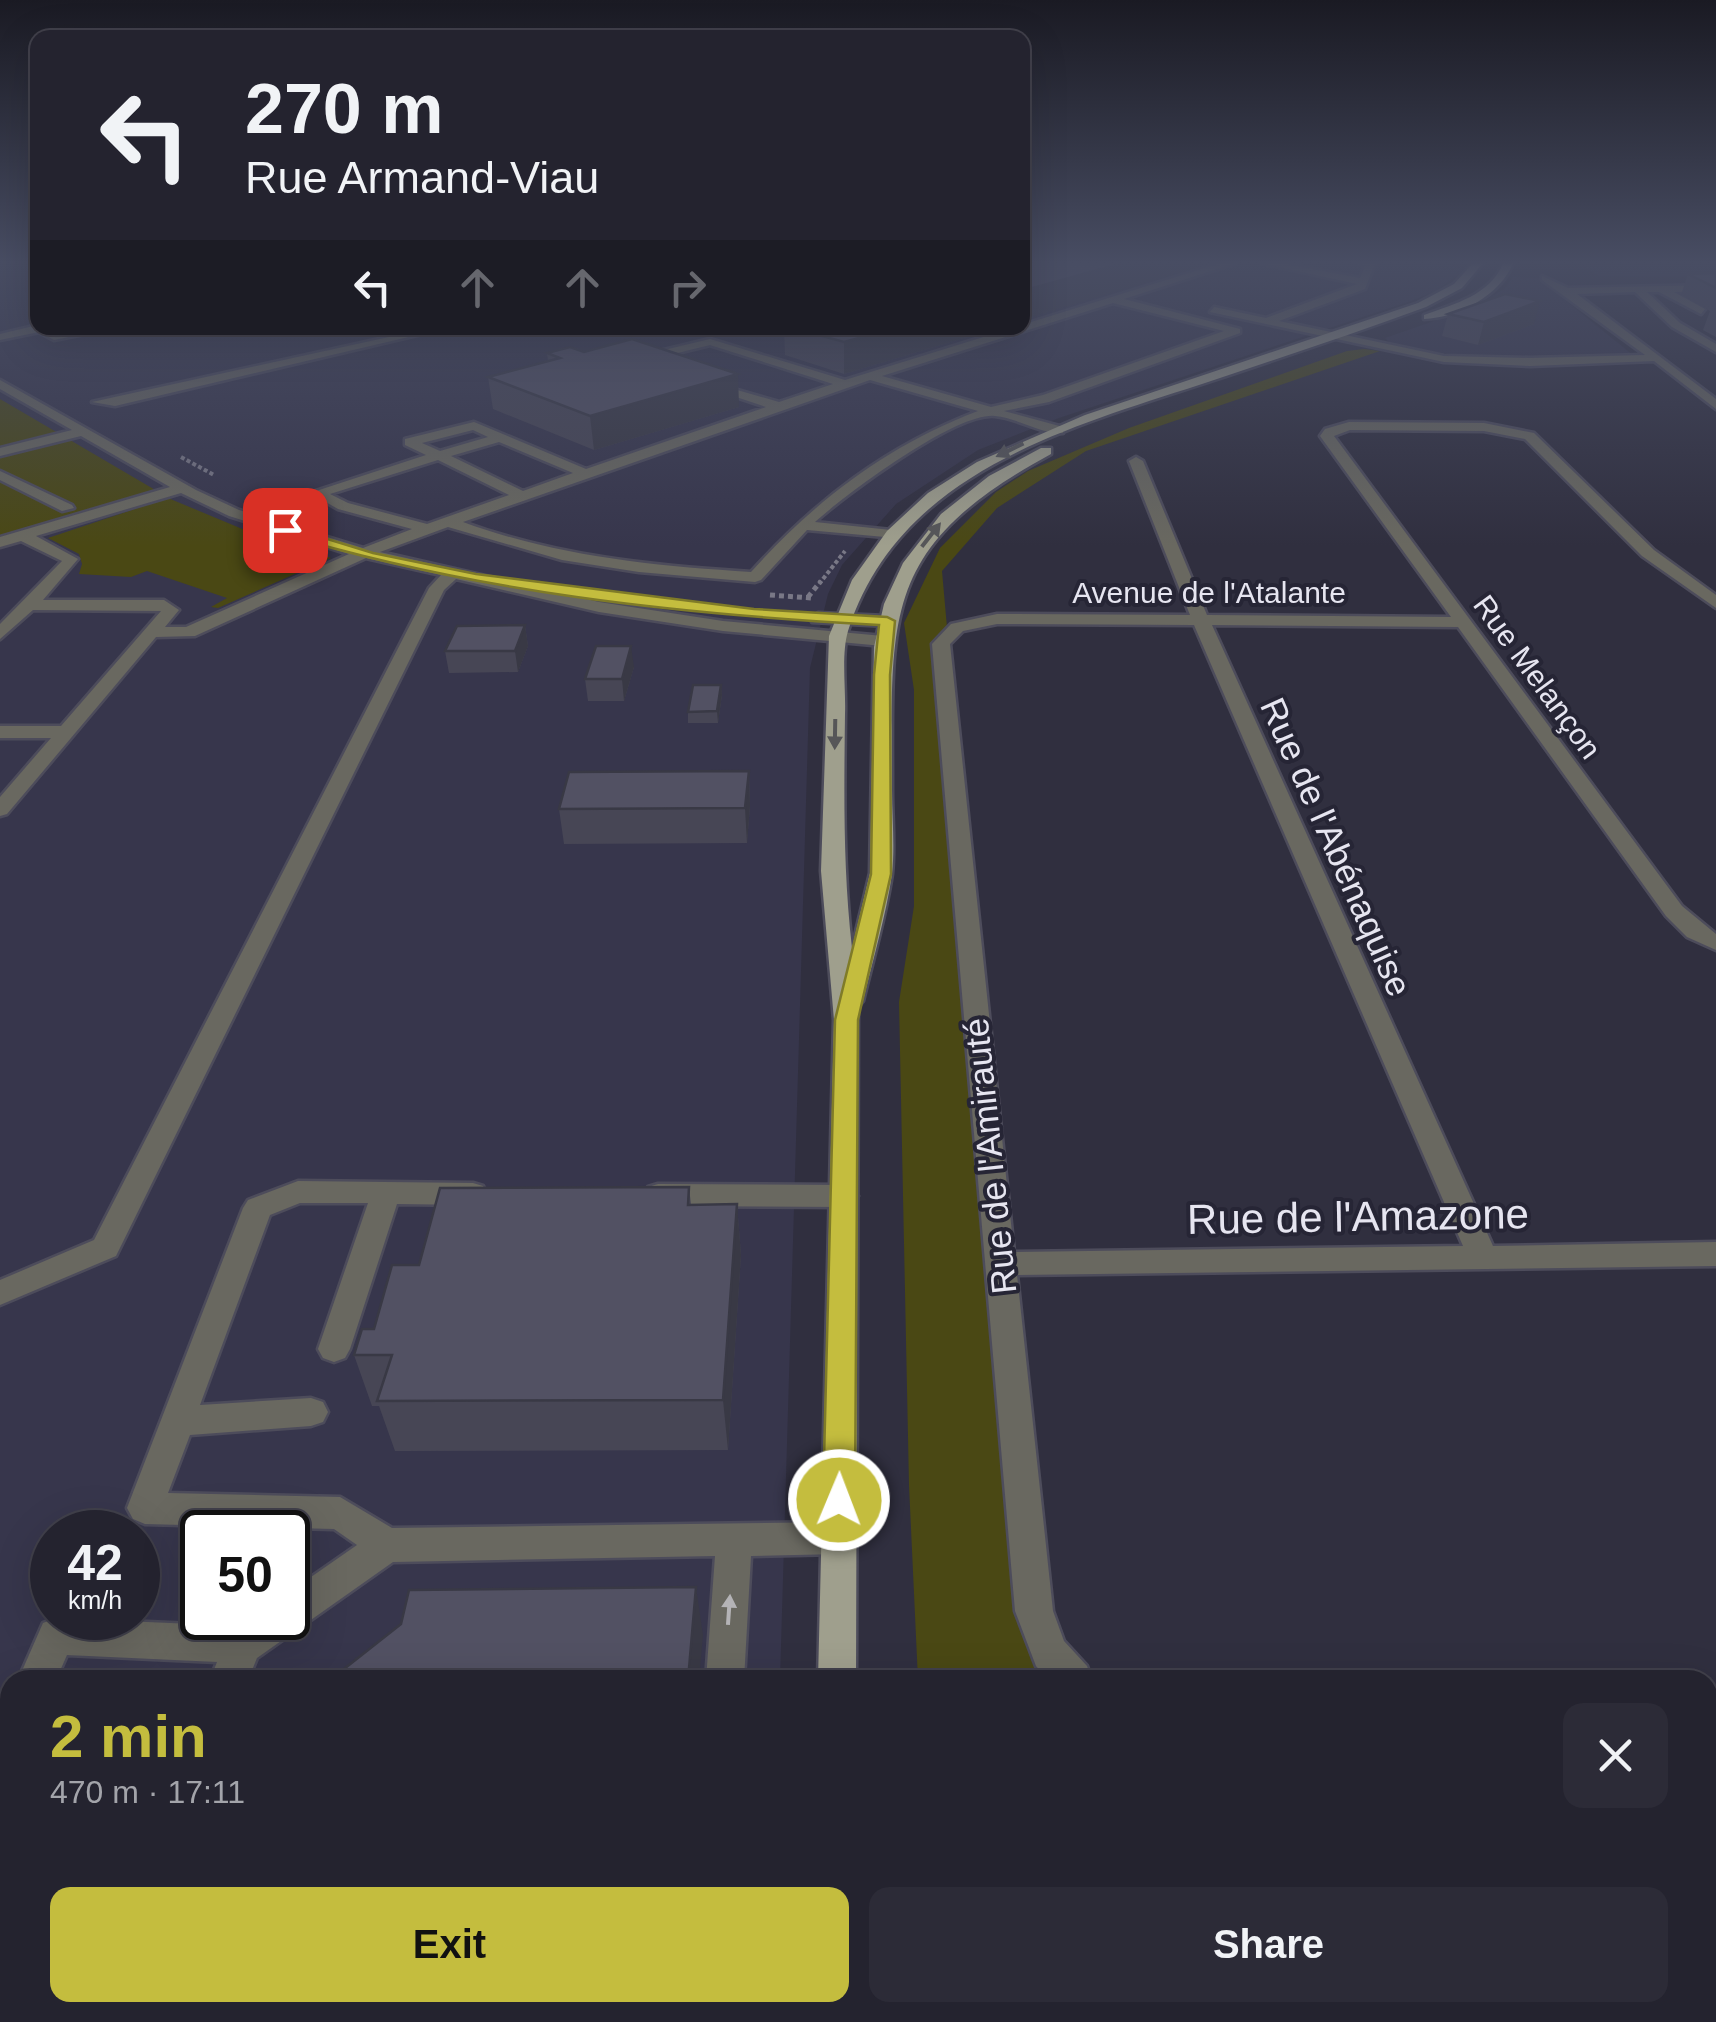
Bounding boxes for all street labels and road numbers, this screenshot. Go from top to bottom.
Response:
street label: Avenue de l'Atalante [1072,576,1346,609]
street label: Rue Melançon [1467,589,1608,765]
street label: Rue de l'Abénaquise [1253,692,1420,1002]
street label: Rue de l'Amirauté [956,1016,1023,1296]
street label: Rue de l'Amazone [1187,1190,1529,1243]

